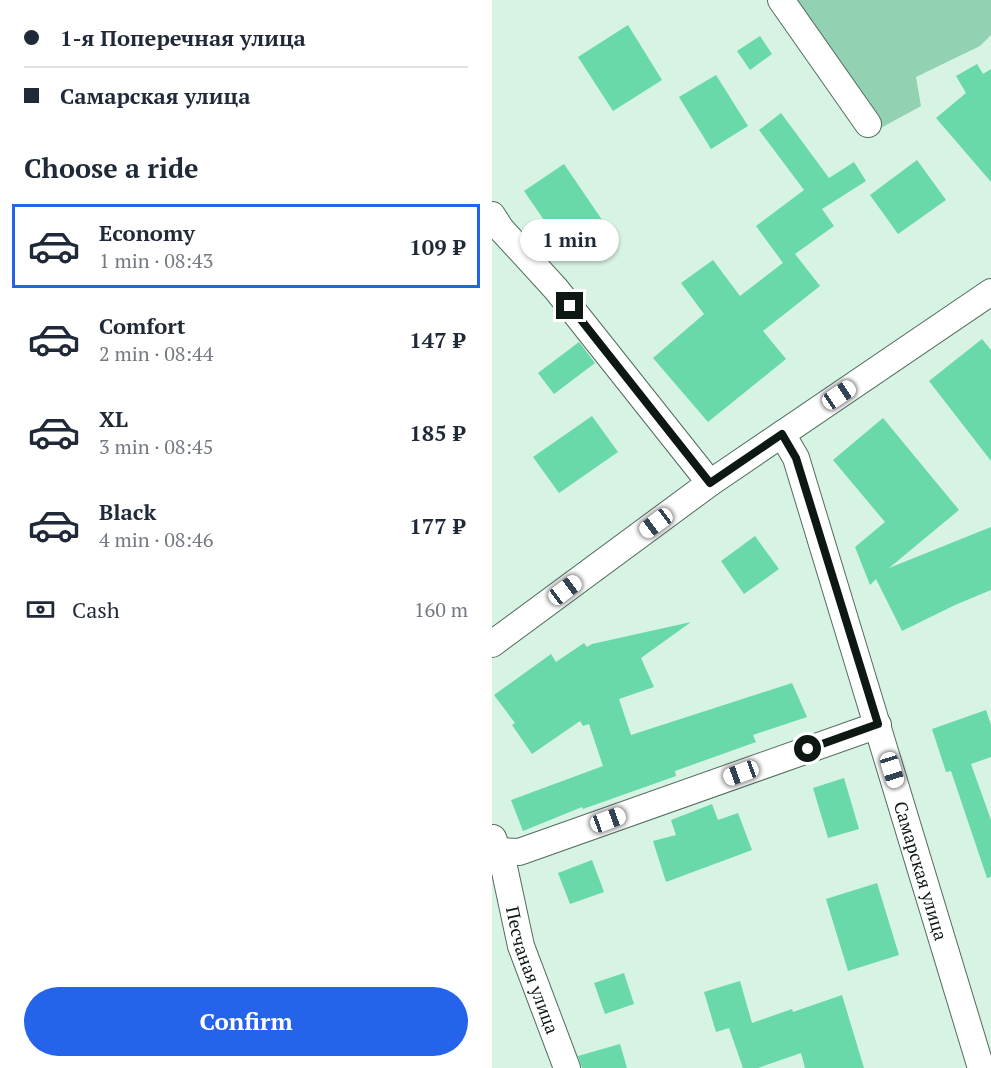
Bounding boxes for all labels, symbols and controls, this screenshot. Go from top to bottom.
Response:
text: 1-я Поперечная улица [60,23,306,52]
text: Самарская улица [60,81,250,110]
text: Choose a ride [24,150,199,186]
text: Economy [99,218,195,247]
icon: car [27,219,81,273]
callout: 1 min [520,219,620,261]
text: 1 min [542,226,597,253]
text: 109 ₽ [409,232,465,261]
text: 1 min · 08:43 [99,247,213,274]
route end [556,292,583,319]
text: Comfort [99,311,185,340]
icon: car [27,312,81,366]
text: 147 ₽ [409,325,465,354]
text: 2 min · 08:44 [99,340,213,367]
car [819,377,859,413]
text: XL [99,404,128,433]
icon: car [27,405,81,459]
text: 185 ₽ [409,418,465,447]
text: 3 min · 08:45 [99,433,213,460]
text: Black [99,497,156,526]
icon: car [27,498,81,552]
car [636,505,676,541]
text: 177 ₽ [409,511,465,540]
text: 4 min · 08:46 [99,526,213,553]
car [545,572,585,608]
icon: cash [24,593,57,626]
text: Cash [72,595,120,624]
text: 160 m [414,596,468,623]
route start [794,735,821,762]
car [878,750,906,790]
car [721,758,761,788]
street label: Самарская улица [889,798,954,943]
car [588,805,628,835]
street label: Песчаная улица [501,904,565,1037]
button: Confirm [24,987,468,1056]

